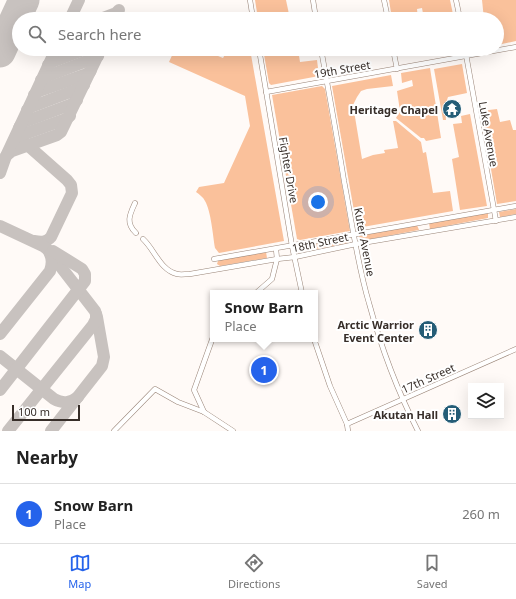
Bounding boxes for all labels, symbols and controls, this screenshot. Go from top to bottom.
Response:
search box [12,12,504,56]
icon: search [26,23,48,45]
text: Search here [58,24,141,44]
street label: 19th Street [313,57,371,81]
temple icon: Heritage Chapel [441,98,463,120]
street label: Luke Avenue [476,100,502,168]
place label: Heritage Chapel [349,102,438,117]
street label: Fighter Drive [276,136,302,204]
your location [308,192,328,212]
street label: Kuter Avenue [351,206,379,278]
street label: 18th Street [291,229,349,255]
popup [210,290,318,342]
text: Snow Barn [224,297,304,317]
text: Place [224,317,256,335]
place label: Arctic Warrior Event Center [337,317,414,345]
building icon: Arctic Warrior Event Center [417,319,439,341]
pin: 1 [251,355,277,385]
street label: 17th Street [399,360,457,396]
map controls [468,383,504,419]
button: layers [468,383,504,419]
scale bar [12,403,80,422]
building icon: Akutan Hall [441,403,463,425]
text: 100 m [18,404,50,419]
place label: Akutan Hall [373,407,438,422]
text: Nearby [16,446,78,469]
text: Snow Barn [54,495,133,515]
text: 1 [25,505,33,523]
text: 260 m [462,505,500,523]
text: Place [54,515,86,533]
tab: Map [68,552,91,591]
tab: Directions [228,552,280,591]
tab: Saved [417,552,448,591]

